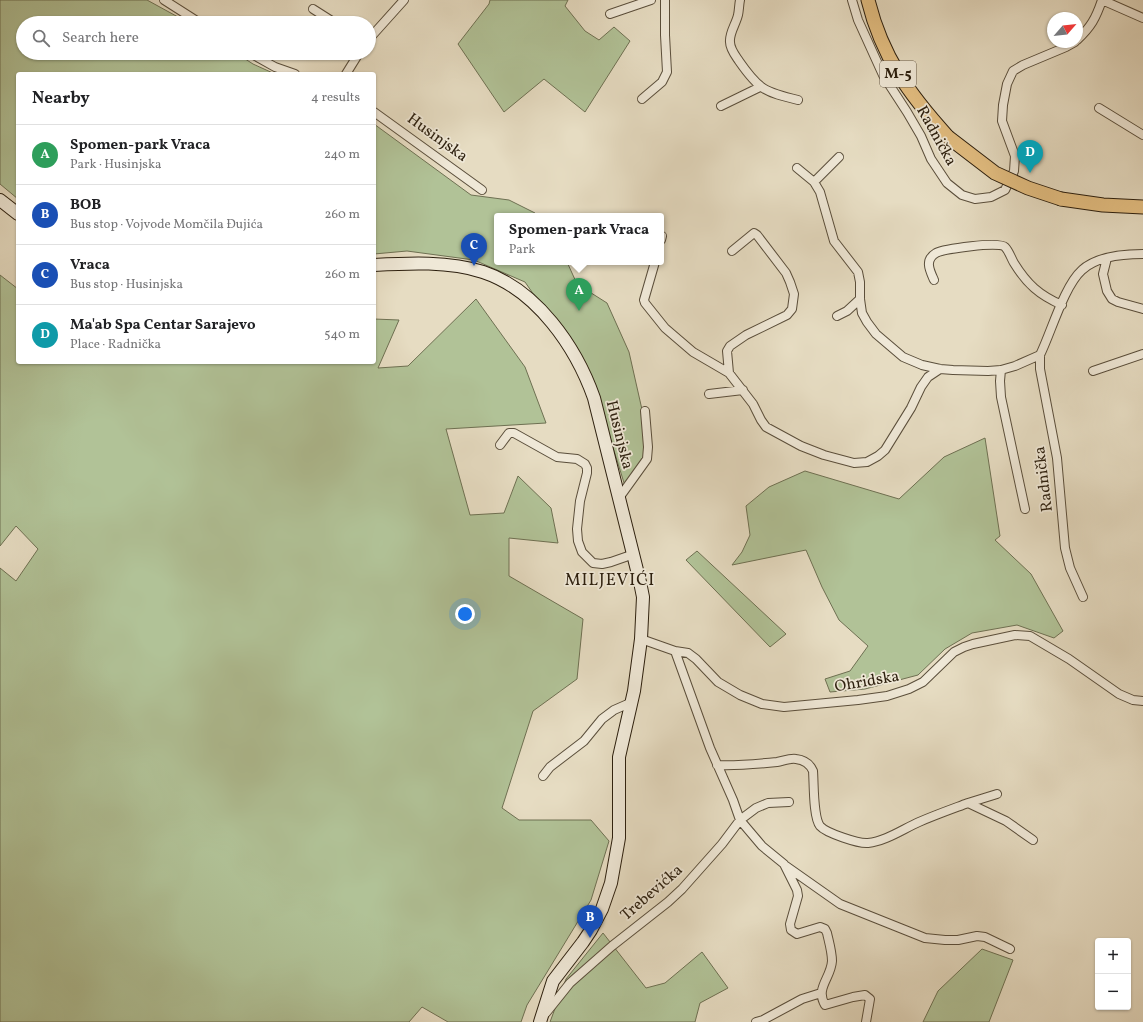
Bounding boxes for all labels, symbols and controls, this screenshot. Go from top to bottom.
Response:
north arrow [1047,12,1083,48]
search box [16,16,376,60]
icon: search [30,27,52,49]
text: Search here [62,28,139,49]
road number: M-5 [880,61,916,87]
text: Nearby [32,87,90,110]
text: 4 results [311,89,360,107]
street label: Radnička [910,102,962,170]
street label: Husinjska [402,108,472,168]
text: Spomen-park Vraca [70,135,210,156]
pin: D [1017,140,1043,173]
text: A [40,146,50,164]
text: 240 m [324,146,360,164]
text: Park · Husinjska [70,156,161,174]
text: BOB [70,195,101,216]
text: B [41,206,49,224]
text: 260 m [325,206,360,224]
popup [494,213,664,265]
text: Bus stop · Vojvode Momčila Đujića [70,216,263,234]
text: Spomen-park Vraca [509,220,649,241]
pin: C [461,233,487,266]
text: Park [509,241,535,259]
text: Vraca [70,255,110,276]
text: C [41,266,49,284]
text: 260 m [325,266,360,284]
text: Bus stop · Husinjska [70,276,183,294]
pin: A [566,278,592,311]
text: Ma'ab Spa Centar Sarajevo [70,315,256,336]
text: D [40,326,50,344]
text: 540 m [324,326,360,344]
text: Place · Radnička [70,336,161,354]
street label: Husinjska [600,398,638,472]
street label: Radnička [1029,445,1059,513]
district label: MILJEVIĆI [565,569,655,592]
your location [455,604,475,624]
street label: Ohridska [833,665,901,699]
street label: Trebevićka [616,860,688,926]
pin: B [577,905,603,938]
map controls [1095,938,1131,1010]
button: + [1095,938,1131,974]
button: − [1095,974,1131,1010]

